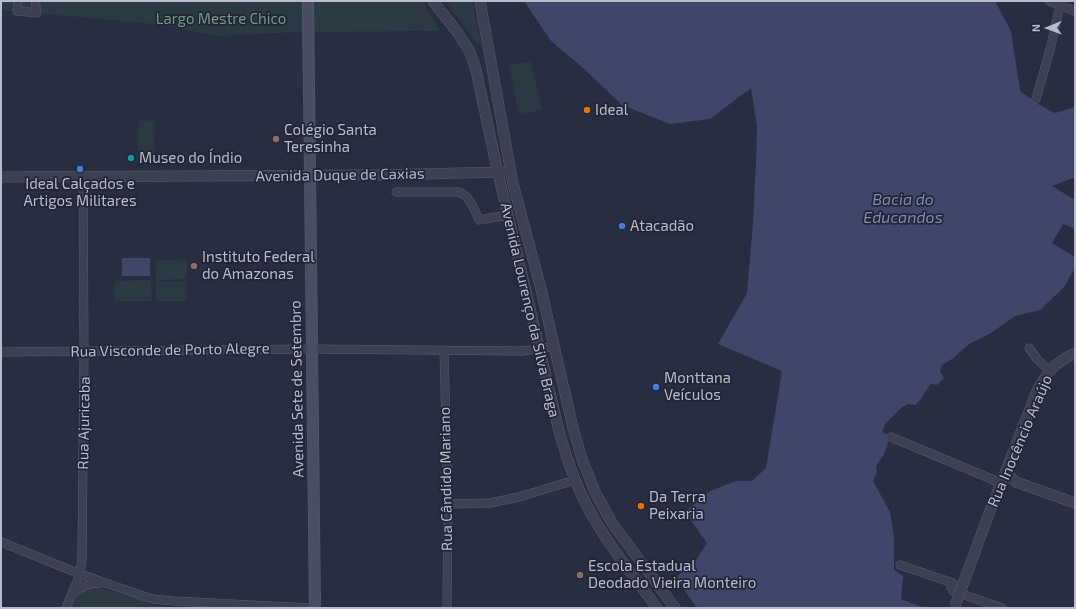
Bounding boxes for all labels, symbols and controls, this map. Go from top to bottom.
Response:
north arrow [1028,8,1068,48]
park label: Largo Mestre Chico [156,10,286,28]
text: N [1029,24,1042,32]
place label: Ideal [595,101,628,119]
marker: Ideal [582,105,592,115]
place label: Colégio Santa Teresinha [284,121,377,156]
marker: Colégio Santa Teresinha [271,134,281,144]
place label: Museo do Índio [139,149,242,167]
marker: Museo do Índio [126,153,136,163]
marker: Ideal Calçados e Artigos Militares [75,164,85,174]
street label: Avenida Duque de Caxias [255,165,425,185]
place label: Ideal Calçados e Artigos Militares [23,175,137,210]
water label: Bacia do Educandos [863,190,943,228]
street label: Avenida Lourenço da Silva Braga [496,201,564,419]
place label: Atacadão [630,217,694,235]
marker: Atacadão [617,221,627,231]
place label: Instituto Federal do Amazonas [202,248,315,283]
marker: Instituto Federal do Amazonas [189,261,199,271]
street label: Avenida Sete de Setembro [286,300,308,478]
street label: Rua Visconde de Porto Alegre [70,339,270,361]
place label: Monttana Veículos [664,369,731,404]
street label: Rua Inocêncio Araújo [984,372,1056,510]
street label: Rua Ajuricaba [74,376,94,470]
marker: Monttana Veículos [651,382,661,392]
street label: Rua Cândido Mariano [436,407,456,551]
place label: Da Terra Peixaria [649,488,706,523]
marker: Da Terra Peixaria [636,501,646,511]
place label: Escola Estadual Deodado Vieira Monteiro [588,557,756,592]
marker: Escola Estadual Deodado Vieira Monteiro [575,570,585,580]

